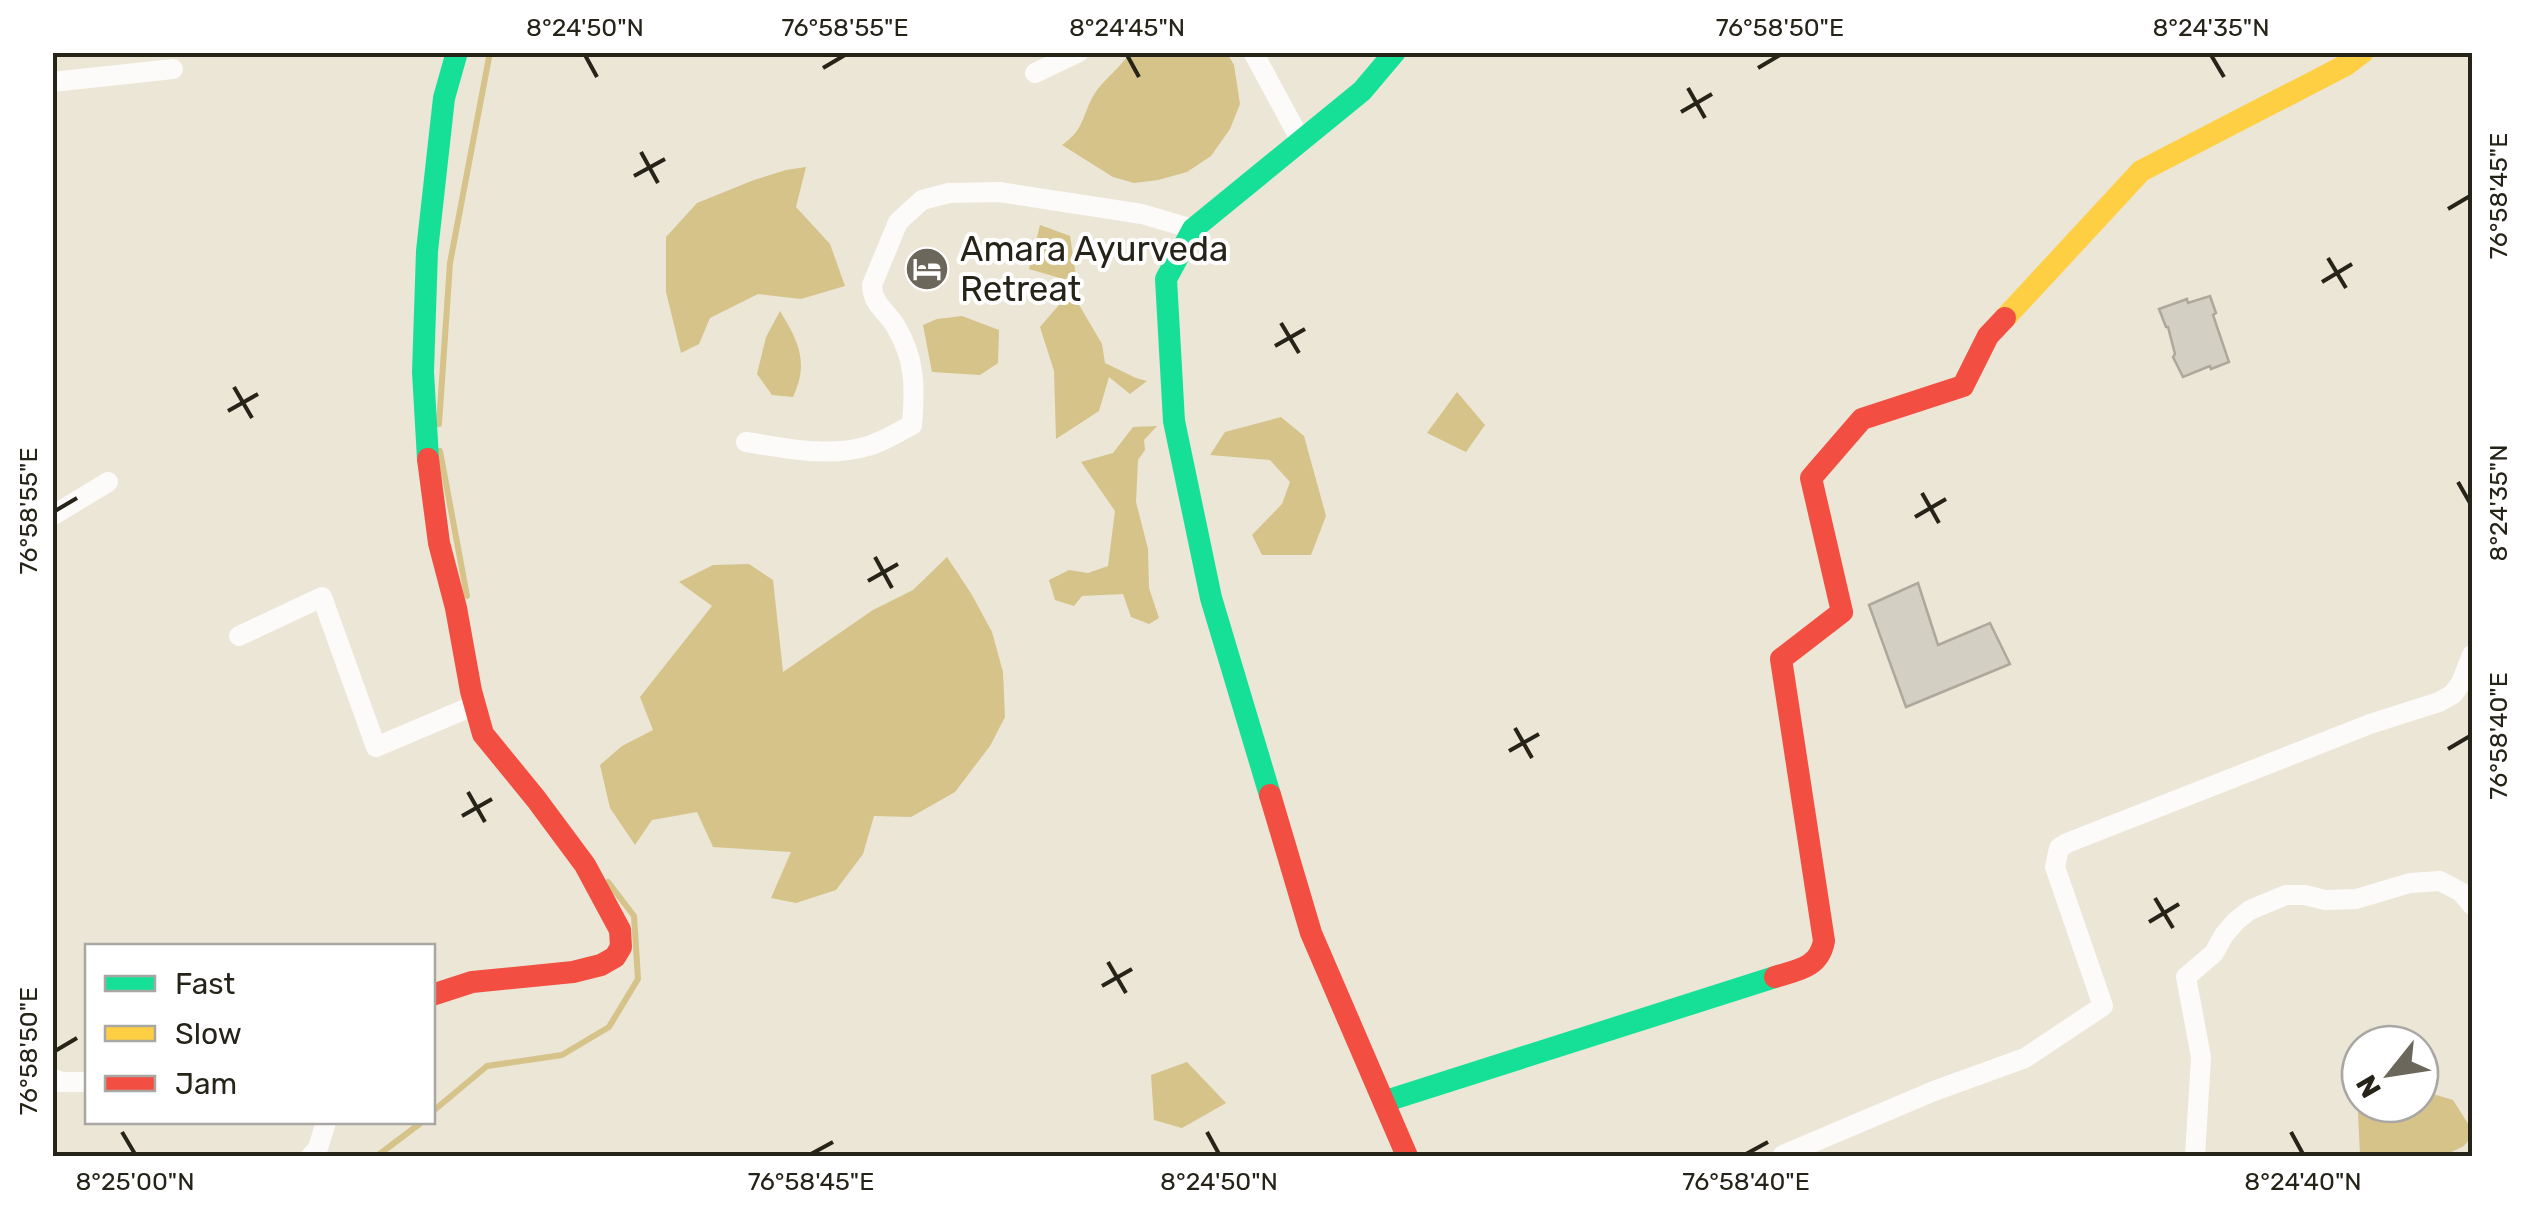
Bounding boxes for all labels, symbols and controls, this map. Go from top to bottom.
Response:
text: 8°24'50"N [526,13,644,42]
text: 76°58'55"E [781,13,909,42]
text: 8°24'45"N [1069,13,1185,42]
text: 76°58'50"E [1716,13,1844,42]
text: 8°24'35"N [2152,13,2270,42]
text: 76°58'45"E [2484,133,2513,259]
place label: Amara Ayurveda Retreat [960,228,1228,310]
hotel icon: Amara Ayurveda Retreat [904,246,950,292]
text: 8°24'35"N [2484,444,2513,562]
text: 76°58'55"E [14,447,43,575]
text: 76°58'40"E [2484,672,2513,800]
legend [85,944,435,1124]
text: Fast [175,966,235,1002]
text: 76°58'50"E [14,987,43,1115]
text: Slow [175,1016,242,1052]
north arrow [2340,1024,2440,1124]
text: Jam [175,1066,237,1102]
text: N [2349,1069,2388,1103]
text: 8°25'00"N [75,1167,195,1196]
text: 76°58'45"E [748,1167,874,1196]
text: 8°24'50"N [1160,1167,1278,1196]
text: 76°58'40"E [1682,1167,1810,1196]
text: 8°24'40"N [2244,1167,2362,1196]

